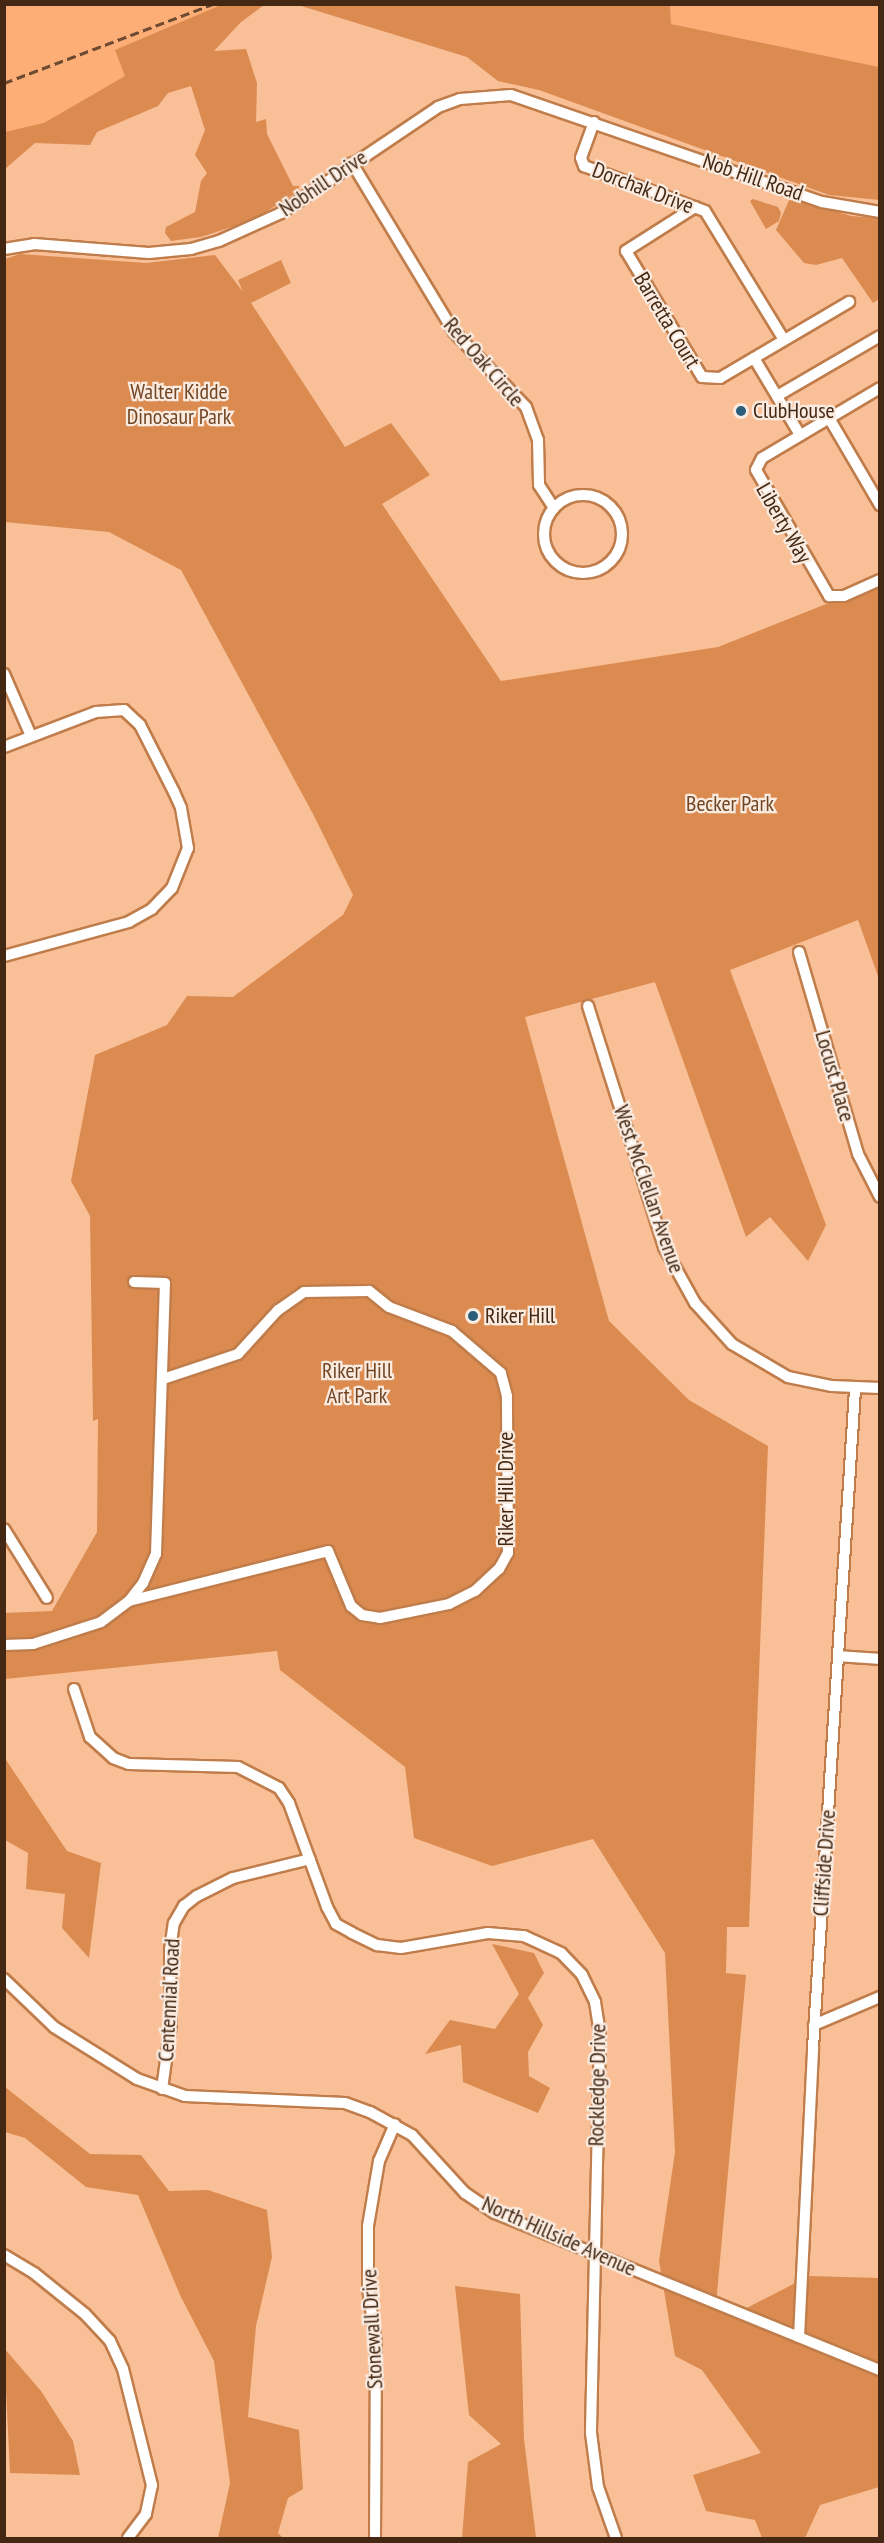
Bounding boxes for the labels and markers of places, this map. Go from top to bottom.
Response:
place label: ClubHouse [753,398,835,424]
marker: ClubHouse [734,404,748,418]
place label: Riker Hill [485,1303,555,1329]
marker: Riker Hill [466,1309,480,1323]

